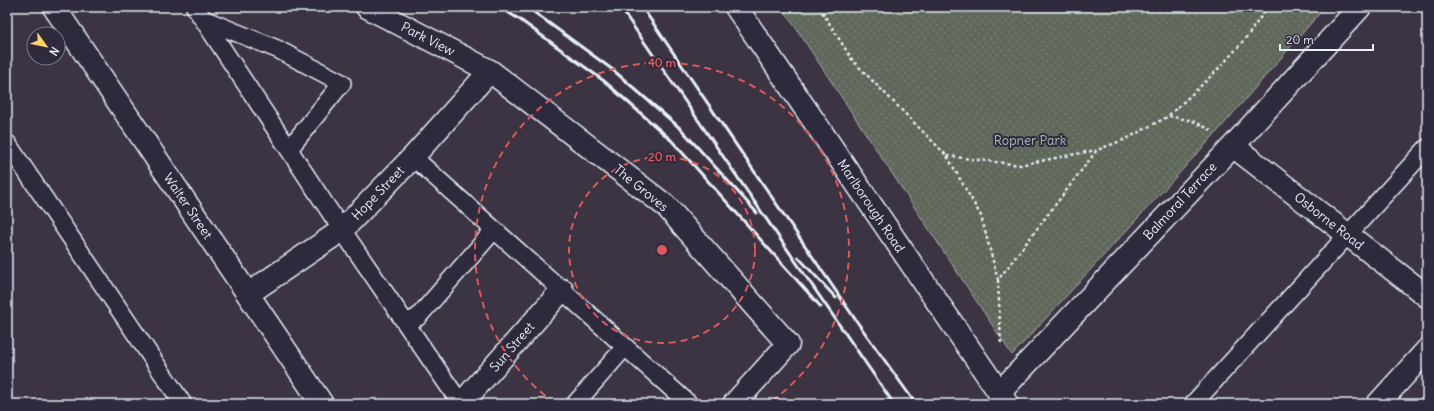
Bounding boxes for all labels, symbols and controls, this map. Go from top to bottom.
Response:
street label: Park View [398,18,458,60]
north arrow [26,26,66,66]
scale bar [1280,26,1373,52]
text: 20 m [1286,32,1314,47]
text: N [46,44,62,58]
text: 40 m [648,55,677,70]
park label: Ropner Park [994,132,1067,149]
text: 20 m [648,149,676,164]
street label: Marlborough Road [833,156,909,256]
street label: Balmoral Terrace [1140,159,1220,243]
street label: The Groves [610,161,672,215]
street label: Hope Street [348,162,408,224]
street label: Walter Street [160,170,217,243]
street label: Osborne Road [1291,188,1368,254]
centre of rings [655,243,669,257]
street label: Sun Street [486,318,539,375]

